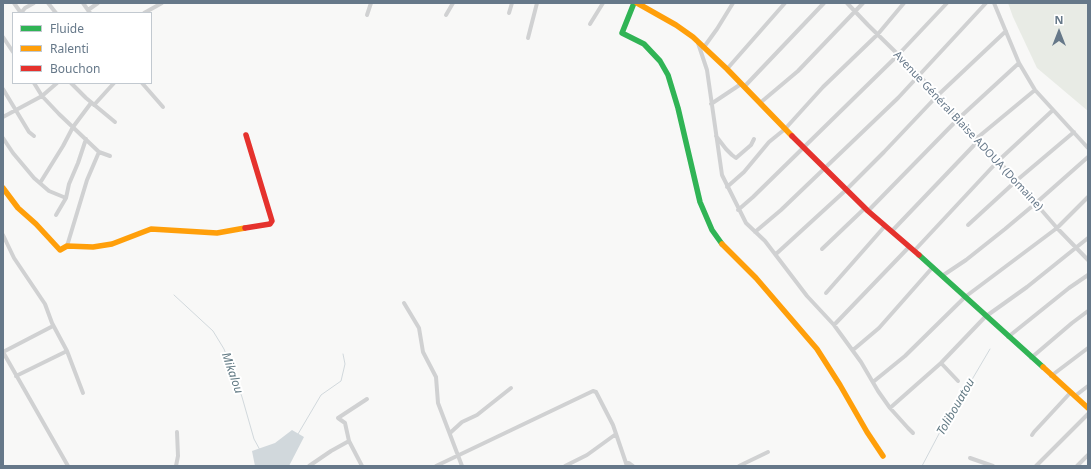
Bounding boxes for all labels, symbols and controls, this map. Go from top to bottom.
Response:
legend [12,12,152,84]
north arrow [1039,12,1079,52]
text: N [1055,12,1063,27]
text: Fluide [50,20,84,37]
text: Ralenti [50,40,89,57]
street label: Avenue Général Blaise ADOUA (Domaine) [890,49,1046,213]
text: Bouchon [50,60,100,77]
water label: Mikalou [218,350,246,396]
water label: Tolibouatou [934,376,978,438]

